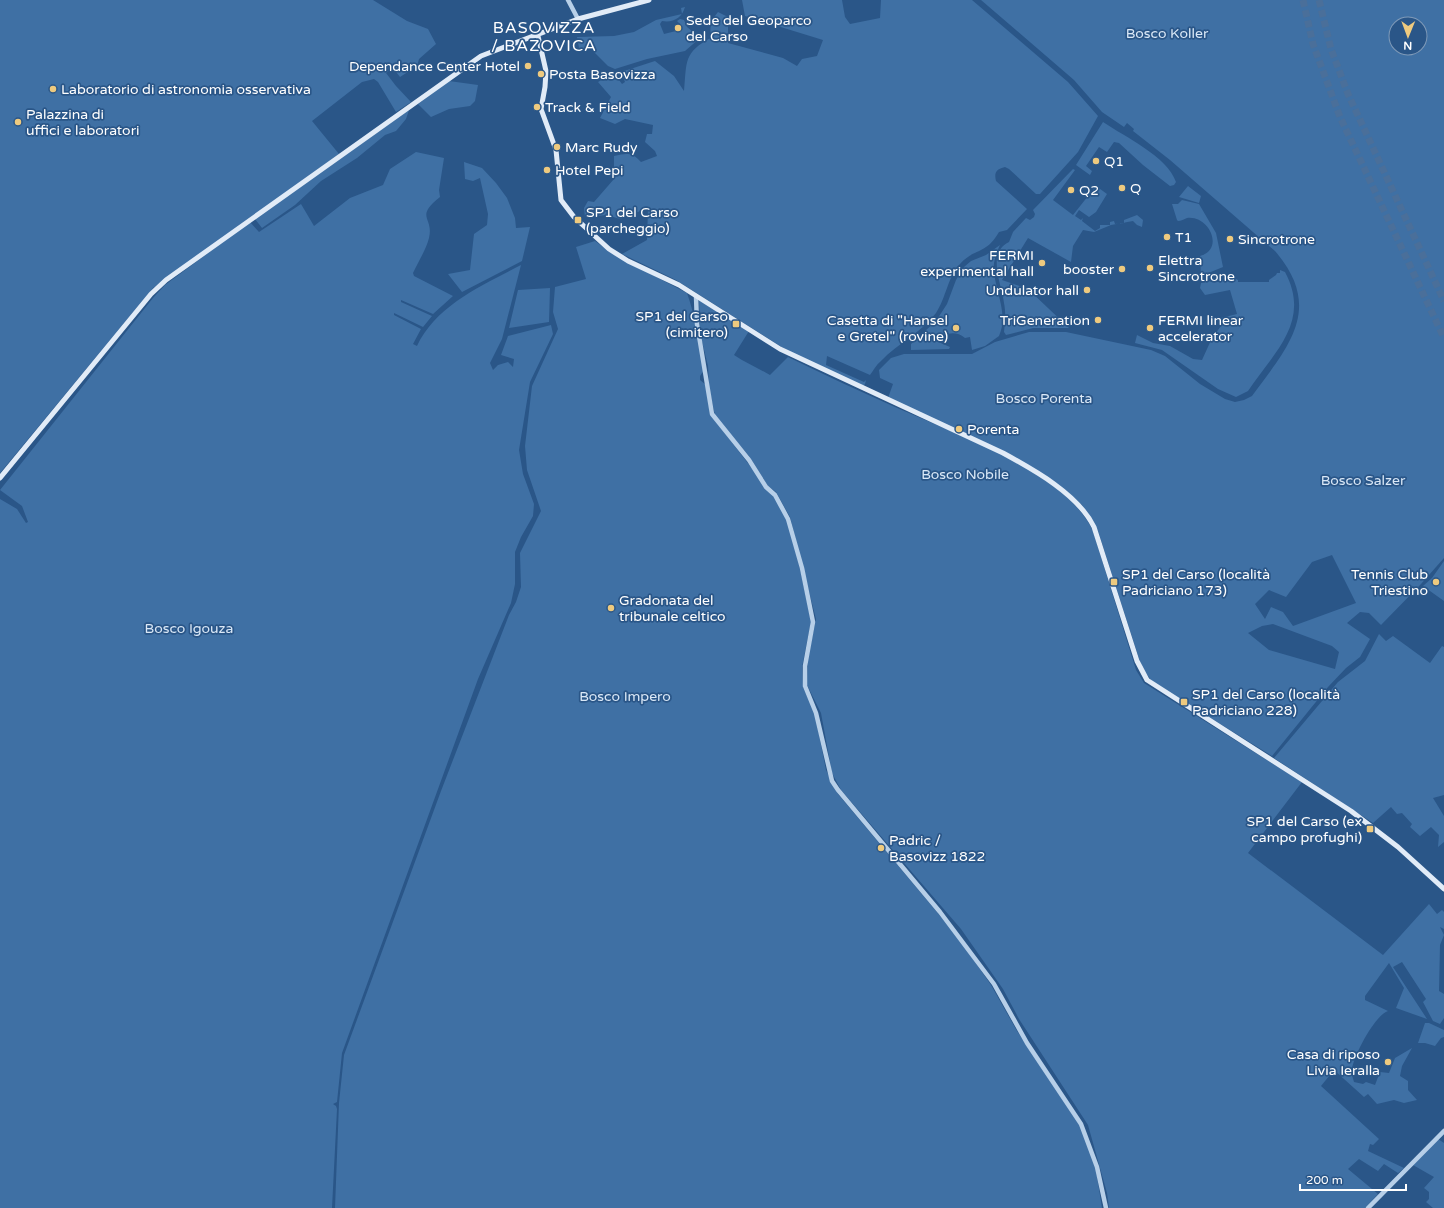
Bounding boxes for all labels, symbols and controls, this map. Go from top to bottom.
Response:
place label: Sede del Geoparco del Carso [686,12,812,45]
north arrow [1388,16,1428,56]
district label: BASOVIZZA / BAZOVICA [491,18,597,56]
marker: Sede del Geoparco del Carso [673,23,683,33]
park label: Bosco Koller [1126,25,1209,42]
text: N [1403,39,1412,52]
place label: Dependance Center Hotel [349,58,520,75]
marker: Dependance Center Hotel [523,61,533,71]
place label: Posta Basovizza [549,66,656,83]
marker: Posta Basovizza [536,69,546,79]
place label: Laboratorio di astronomia osservativa [61,81,311,98]
marker: Laboratorio di astronomia osservativa [48,84,58,94]
place label: Track & Field [545,99,631,116]
marker: Track & Field [532,102,542,112]
place label: Palazzina di uffici e laboratori [26,106,139,139]
marker: Palazzina di uffici e laboratori [13,117,23,127]
place label: Marc Rudy [565,139,638,156]
marker: Marc Rudy [552,142,562,152]
place label: Q1 [1104,153,1124,170]
marker: Q1 [1091,156,1101,166]
place label: Hotel Pepi [555,162,624,179]
marker: Hotel Pepi [542,165,552,175]
place label: Q [1130,180,1141,197]
place label: Q2 [1079,182,1099,199]
marker: Q [1117,183,1127,193]
marker: Q2 [1066,185,1076,195]
place label: SP1 del Carso (parcheggio) [586,204,679,237]
marker: SP1 del Carso (parcheggio) [573,215,583,225]
place label: T1 [1175,229,1192,246]
place label: Sincrotrone [1238,231,1315,248]
marker: T1 [1162,232,1172,242]
marker: Sincrotrone [1225,234,1235,244]
place label: FERMI experimental hall [920,247,1034,280]
place label: Elettra Sincrotrone [1158,252,1235,285]
marker: FERMI experimental hall [1037,258,1047,268]
place label: booster [1063,261,1115,278]
marker: Elettra Sincrotrone [1145,263,1155,273]
marker: booster [1117,264,1127,274]
place label: Undulator hall [985,282,1079,299]
marker: Undulator hall [1082,285,1092,295]
place label: SP1 del Carso (cimitero) [635,308,728,341]
place label: Casetta di "Hansel e Gretel" (rovine) [827,312,948,345]
place label: TriGeneration [1000,312,1090,329]
place label: FERMI linear accelerator [1158,312,1244,345]
marker: TriGeneration [1093,315,1103,325]
marker: SP1 del Carso (cimitero) [731,319,741,329]
marker: Casetta di "Hansel e Gretel" (rovine) [951,323,961,333]
marker: FERMI linear accelerator [1145,323,1155,333]
park label: Bosco Porenta [996,390,1092,407]
place label: Porenta [967,421,1019,438]
marker: Porenta [954,424,964,434]
park label: Bosco Nobile [921,466,1009,483]
park label: Bosco Salzer [1321,472,1406,489]
place label: SP1 del Carso (località Padriciano 173) [1122,566,1270,599]
place label: Tennis Club Triestino [1351,566,1428,599]
marker: SP1 del Carso (località Padriciano 173) [1109,577,1119,587]
marker: Tennis Club Triestino [1431,577,1441,587]
place label: Gradonata del tribunale celtico [619,592,726,625]
marker: Gradonata del tribunale celtico [606,603,616,613]
park label: Bosco Igouza [145,620,233,637]
place label: SP1 del Carso (località Padriciano 228) [1192,686,1340,719]
park label: Bosco Impero [579,688,671,705]
marker: SP1 del Carso (località Padriciano 228) [1179,697,1189,707]
place label: SP1 del Carso (ex campo profughi) [1246,813,1362,846]
marker: SP1 del Carso (ex campo profughi) [1365,824,1375,834]
place label: Padric / Basovizz 1822 [889,832,985,865]
marker: Padric / Basovizz 1822 [876,843,886,853]
place label: Casa di riposo Livia Ieralla [1287,1046,1380,1079]
marker: Casa di riposo Livia Ieralla [1383,1057,1393,1067]
scale bar [1300,1166,1406,1192]
text: 200 m [1306,1173,1343,1187]

